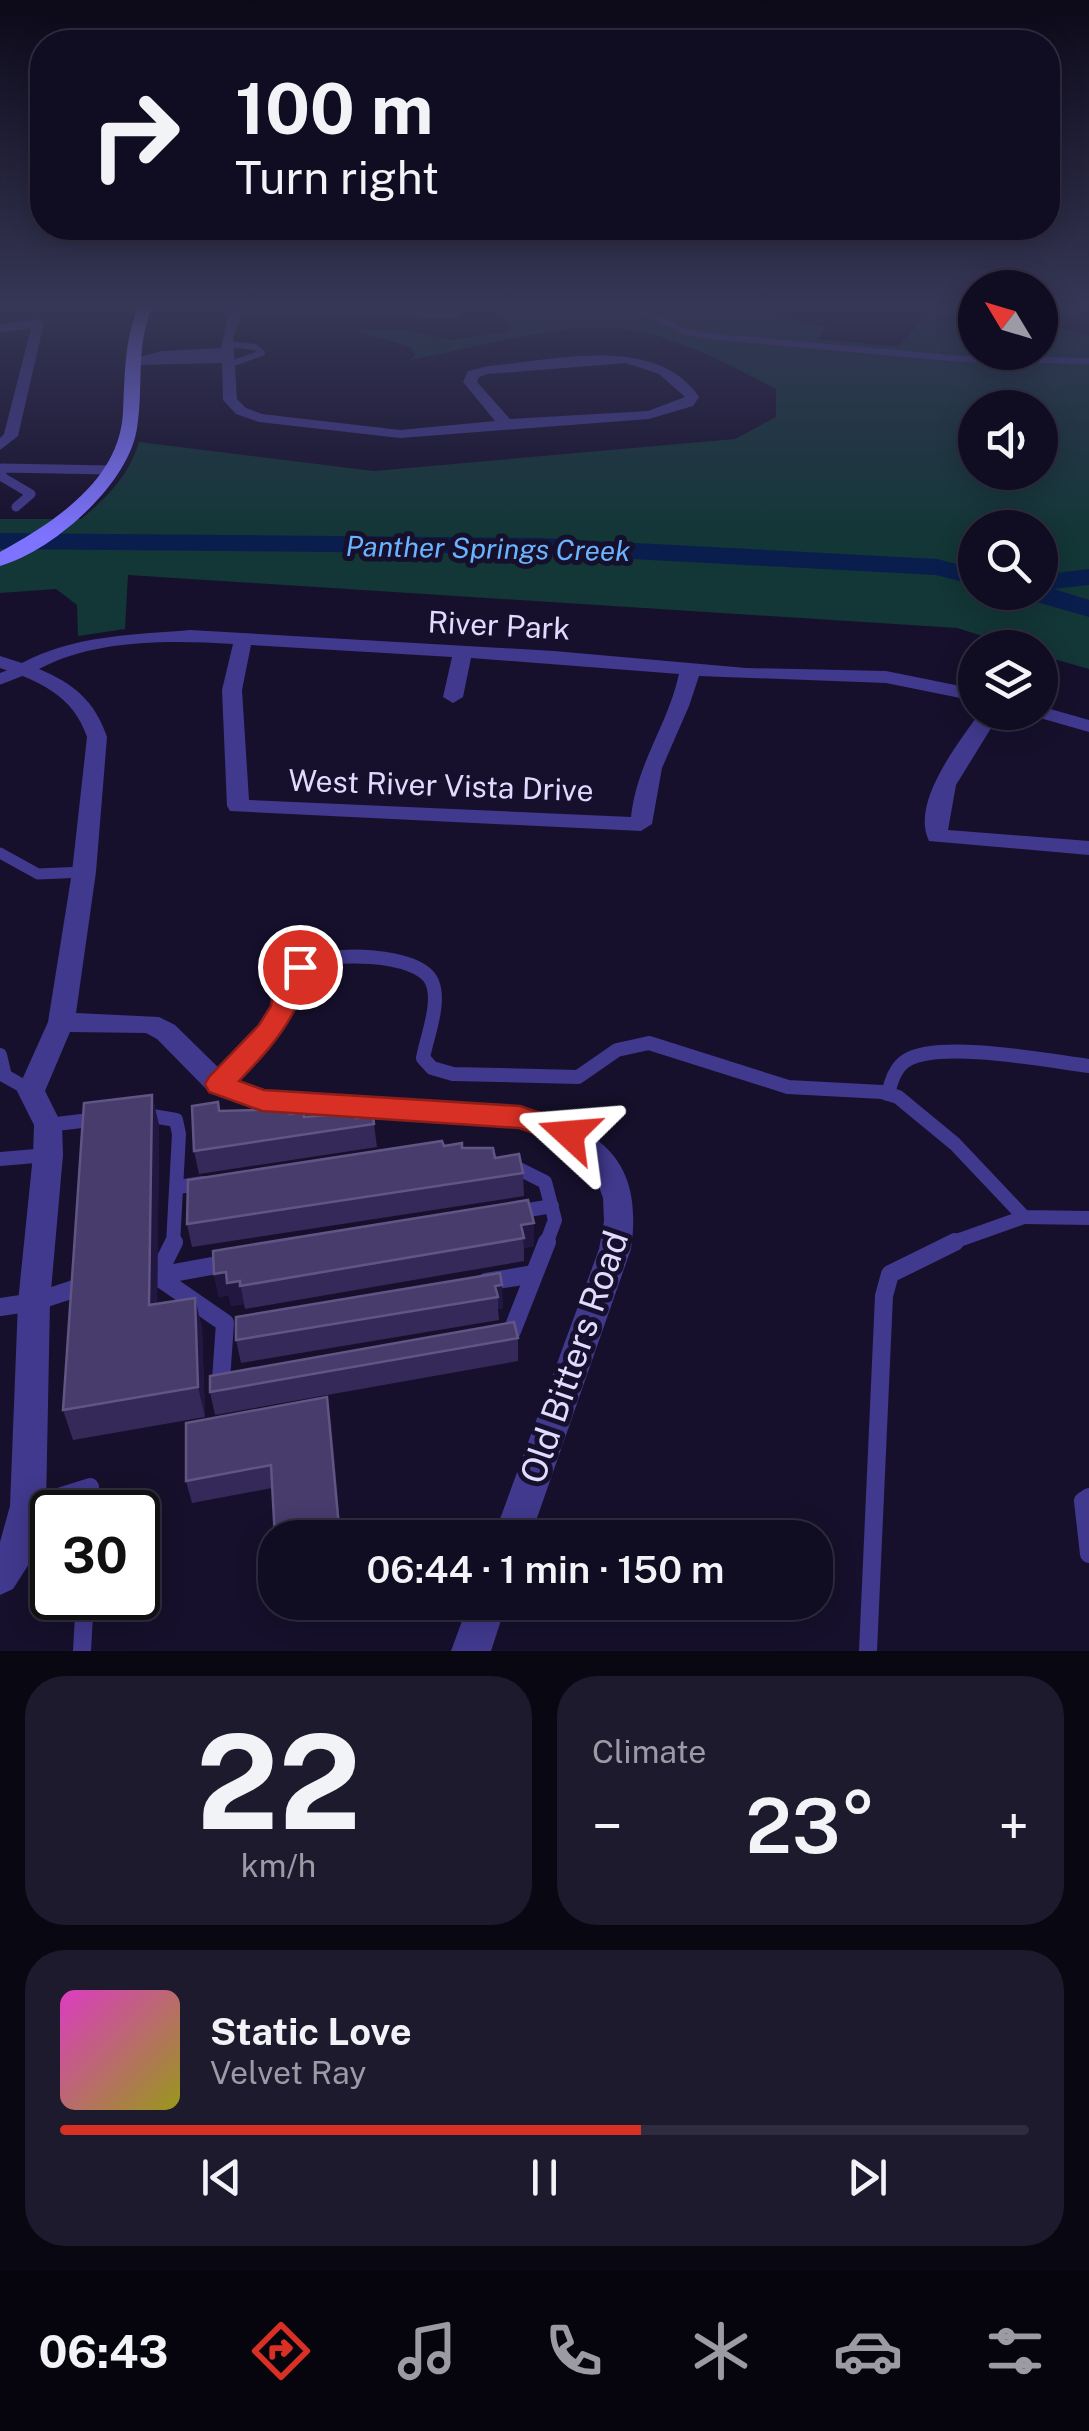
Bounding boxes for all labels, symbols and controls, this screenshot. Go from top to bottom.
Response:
text: 100 m [235,67,433,150]
icon: right [70,70,200,200]
text: Turn right [235,151,439,204]
north arrow [958,270,1058,370]
map controls [958,270,1058,730]
button: sound [958,390,1058,490]
button: search [958,510,1058,610]
water label: Panther Springs Creek [345,529,631,567]
street label: River Park [427,603,571,647]
button: layers [958,630,1058,730]
street label: West River Vista Drive [288,762,594,808]
pin [258,925,343,1010]
icon: arrive [273,940,328,995]
position arrow [517,1082,621,1186]
street label: Old Bitters Road [512,1225,636,1489]
speed limit sign: 30 [30,1490,160,1620]
text: 06:44 · 1 min · 150 m [367,1547,724,1592]
text: 22 [196,1706,361,1858]
text: Climate [592,1733,706,1770]
text: 23° [745,1782,876,1870]
text: − [592,1794,623,1858]
text: + [998,1794,1029,1858]
text: km/h [241,1847,316,1884]
text: Static Love [210,2009,412,2054]
text: Velvet Ray [210,2054,366,2091]
icon: previous [194,2150,249,2205]
icon: pause [517,2150,572,2205]
icon: next [840,2150,895,2205]
icon: directions [246,2316,316,2386]
icon: music [392,2316,462,2386]
icon: phone [539,2316,609,2386]
icon: climate [686,2316,756,2386]
icon: car [833,2316,903,2386]
icon: filters [980,2316,1050,2386]
text: 06:43 [38,2325,169,2378]

